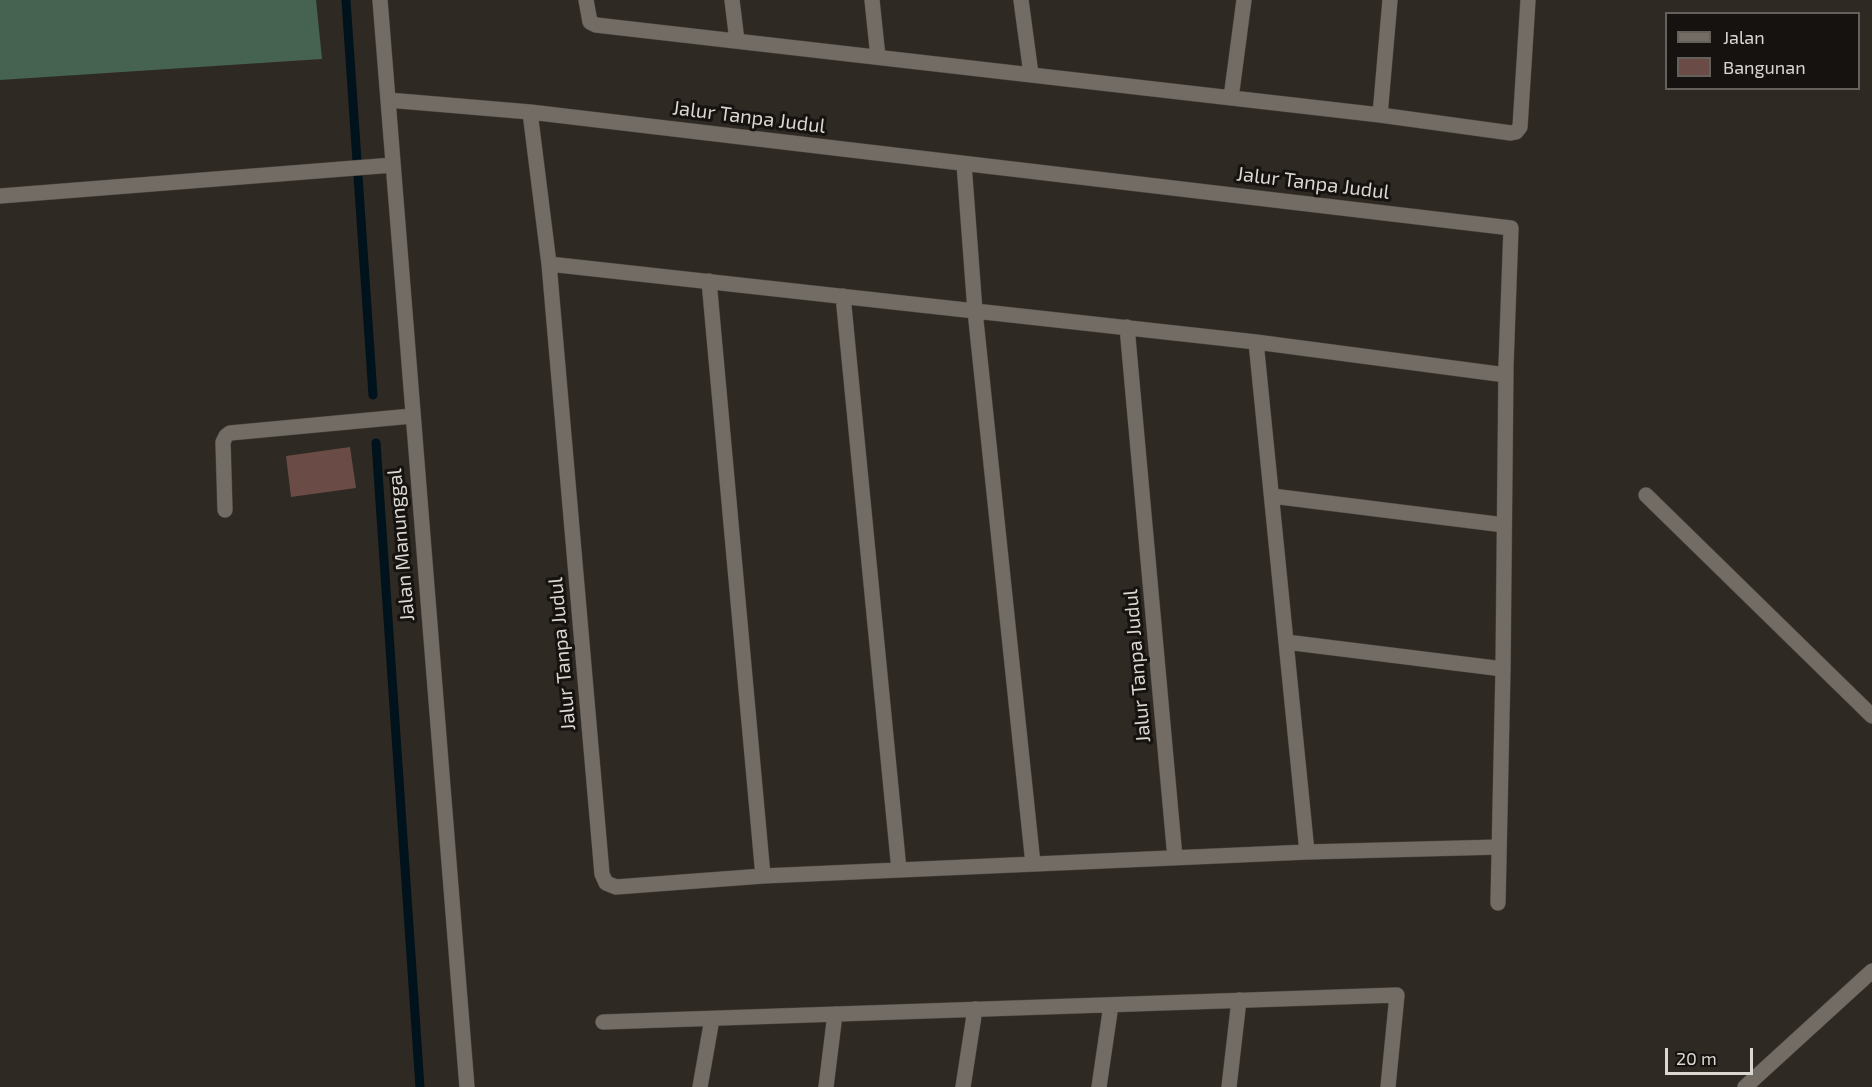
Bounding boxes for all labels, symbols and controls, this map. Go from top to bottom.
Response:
legend [1665,12,1860,90]
text: Jalan [1723,26,1765,48]
text: Bangunan [1723,56,1806,78]
street label: Jalur Tanpa Judul [671,96,827,138]
street label: Jalur Tanpa Judul [1235,162,1391,204]
street label: Jalan Manunggal [382,468,420,622]
street label: Jalur Tanpa Judul [543,576,581,732]
street label: Jalur Tanpa Judul [1118,588,1156,744]
scale bar [1668,1036,1756,1074]
text: 20 m [1676,1047,1717,1069]

